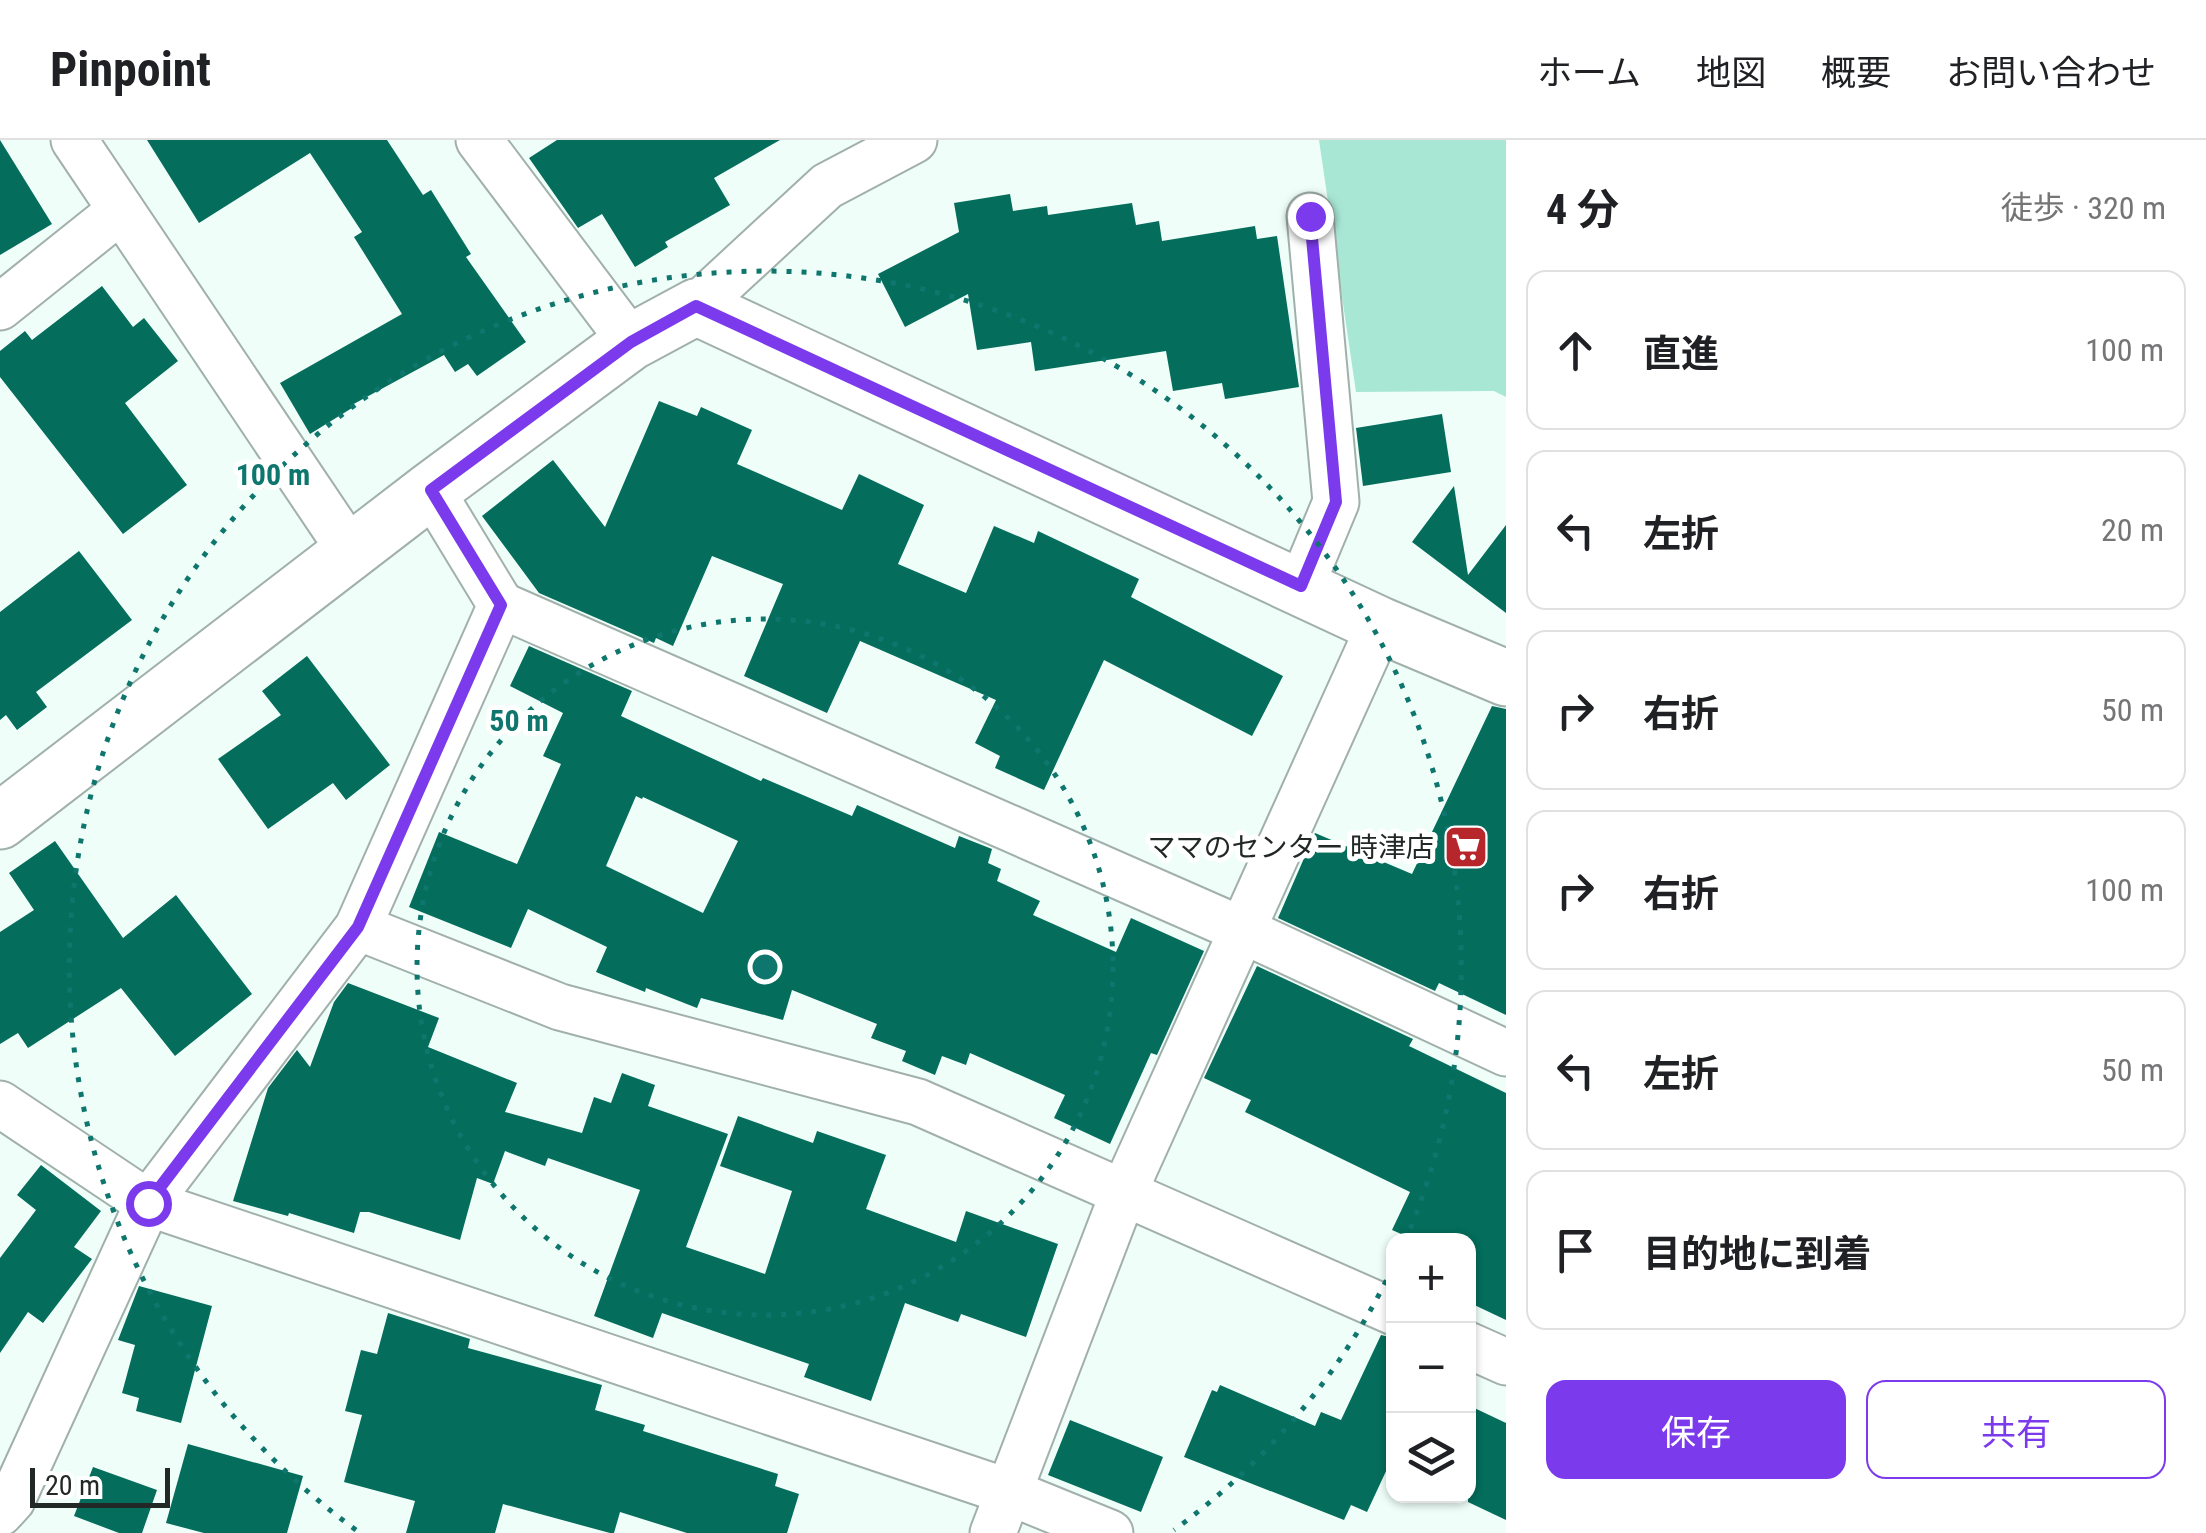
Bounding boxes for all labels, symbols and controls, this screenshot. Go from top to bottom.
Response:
text: Pinpoint [50,41,211,98]
text: ホーム [1537,53,1641,94]
text: 地図 [1696,53,1766,94]
text: 概要 [1821,53,1891,94]
text: お問い合わせ [1946,53,2156,94]
text: 4 分 [1546,185,1619,234]
text: 徒歩 · 320 m [2001,189,2166,227]
route end [1288,194,1334,240]
icon: ahead [1548,323,1603,378]
text: 100 m [2085,331,2164,369]
text: 直進 [1643,332,1719,376]
text: 100 m [236,457,310,492]
icon: left [1548,503,1603,558]
text: 20 m [2101,511,2164,549]
text: 左折 [1643,512,1719,556]
icon: right [1548,683,1603,738]
text: 50 m [2101,691,2164,729]
text: 右折 [1643,692,1719,736]
text: 50 m [489,703,549,738]
supermarket icon: ママのセンター 時津店 [1443,824,1489,870]
place label: ママのセンター 時津店 [1148,831,1434,864]
icon: right [1548,863,1603,918]
text: 100 m [2085,871,2164,909]
text: 右折 [1643,872,1719,916]
centre of rings [747,949,783,985]
icon: left [1548,1043,1603,1098]
text: 50 m [2101,1051,2164,1089]
text: 左折 [1643,1052,1719,1096]
route start [126,1181,172,1227]
icon: arrive [1548,1223,1603,1278]
text: 目的地に到着 [1643,1232,1871,1276]
map controls [1386,1233,1476,1503]
button: + [1386,1233,1476,1323]
button: − [1386,1323,1476,1413]
button: 保存 [1546,1380,1846,1479]
button: 共有 [1866,1380,2166,1479]
button: layers [1386,1413,1476,1503]
scale bar [30,1463,170,1508]
text: 20 m [45,1469,100,1502]

